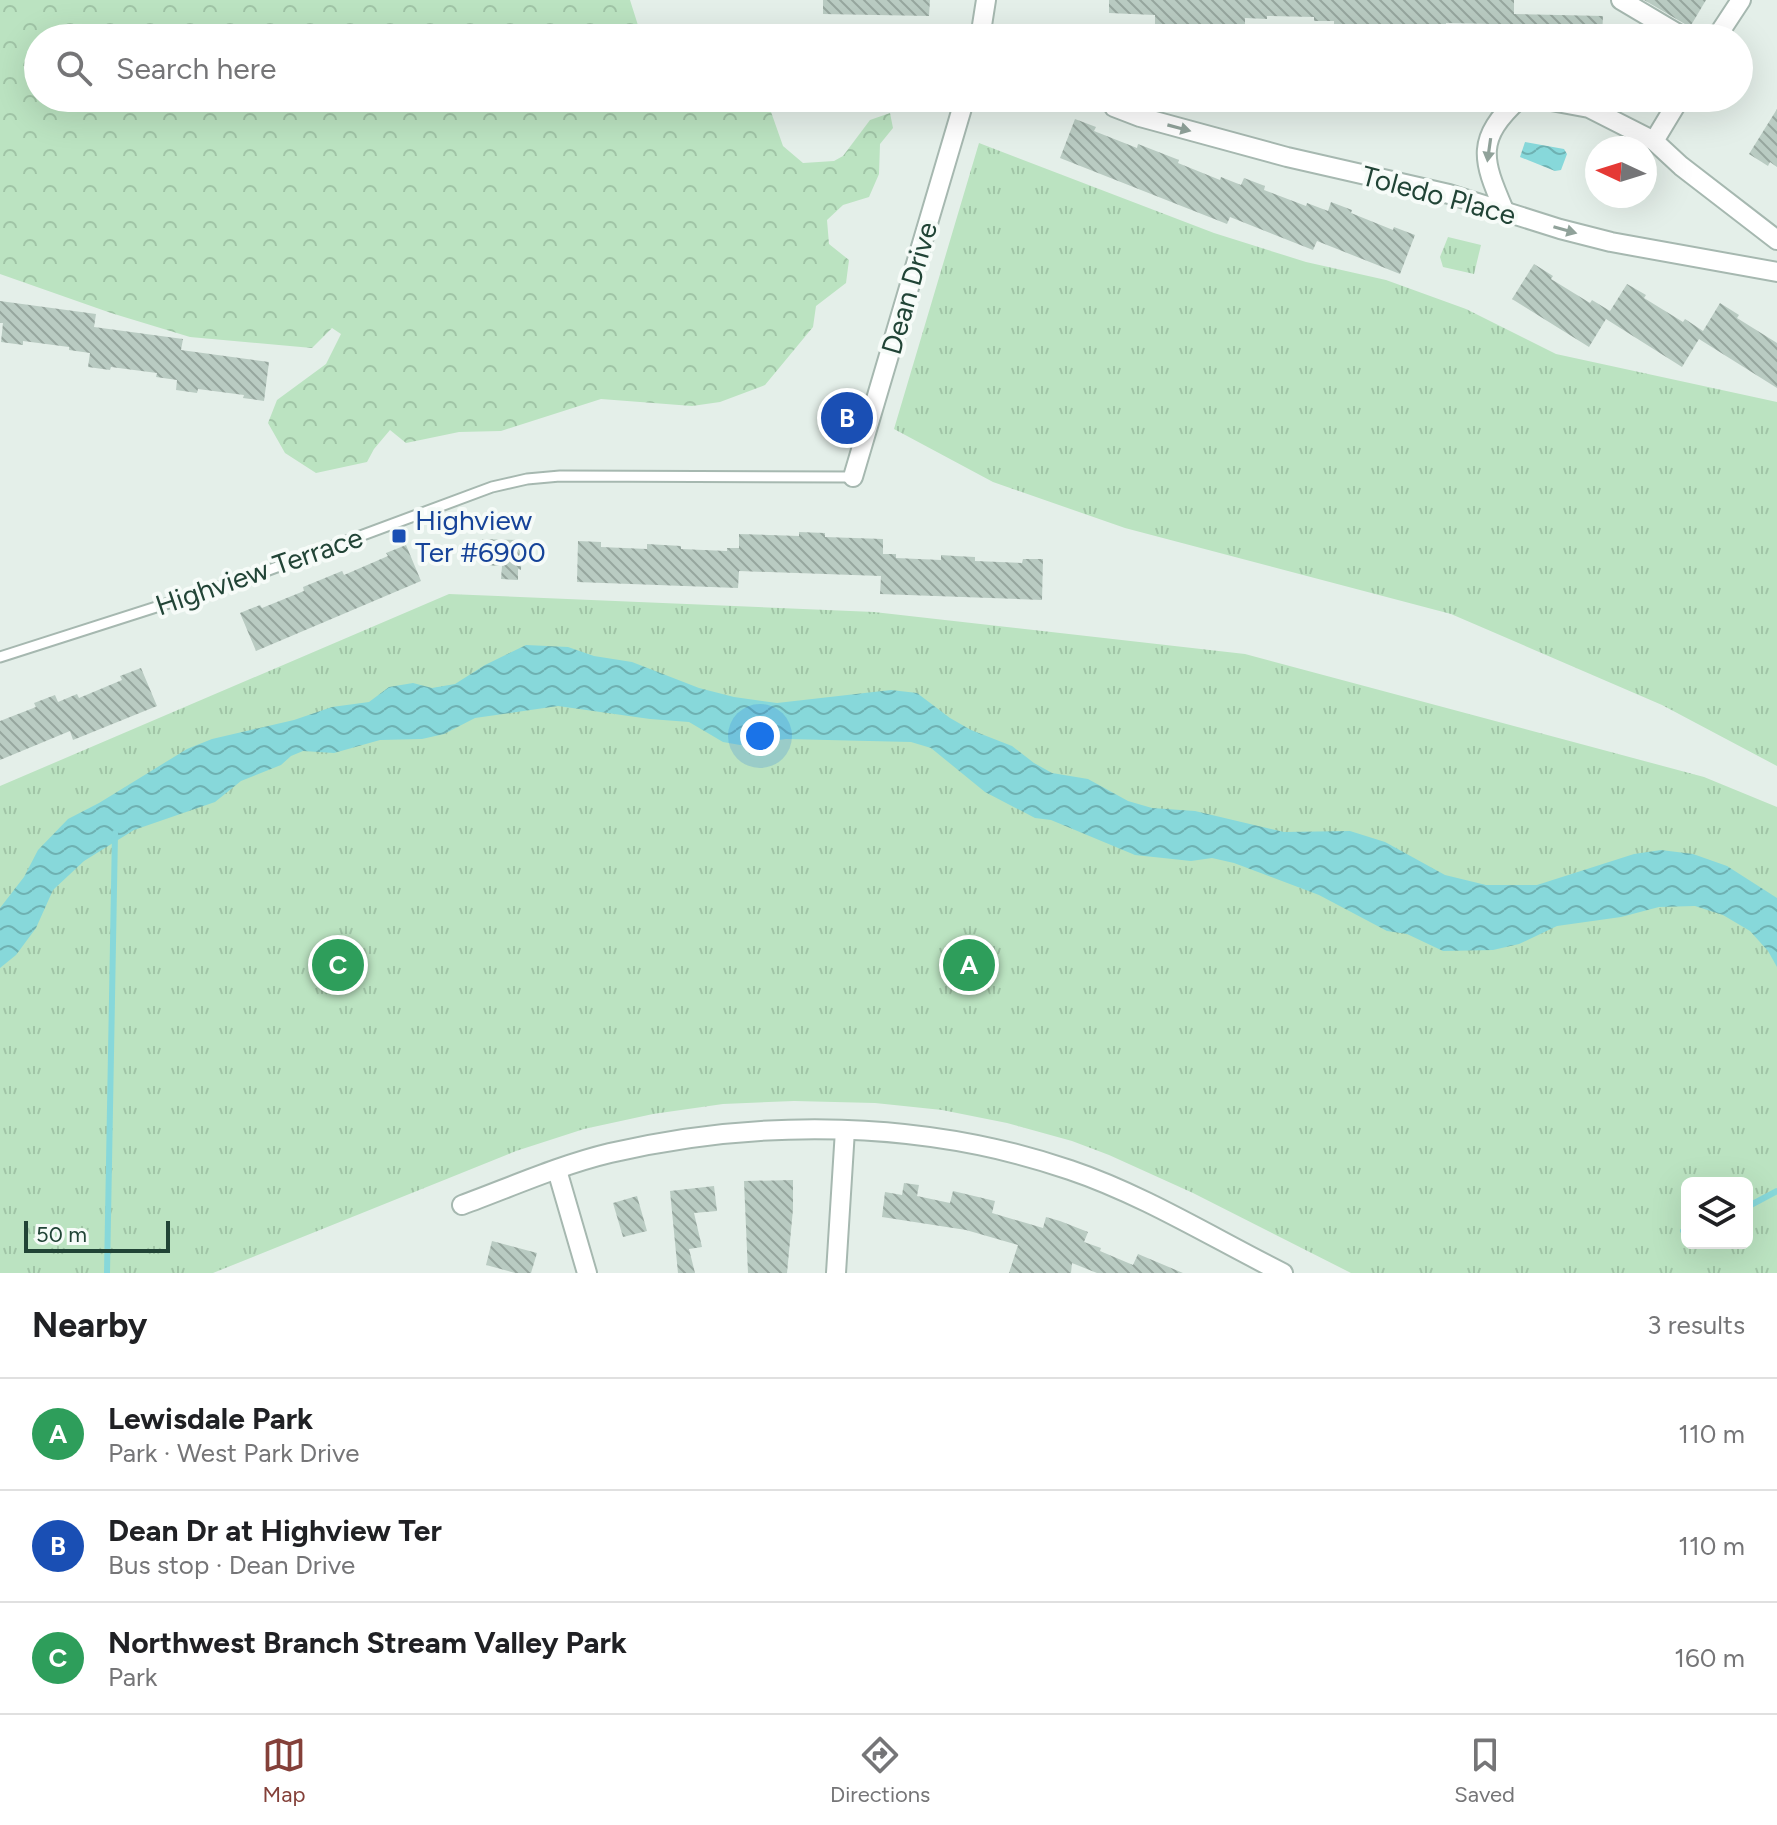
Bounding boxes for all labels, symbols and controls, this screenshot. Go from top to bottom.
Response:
search box [24,24,1753,112]
icon: search [52,46,96,90]
text: Search here [116,50,276,87]
one-way arrow [1167,122,1191,135]
north arrow [1585,136,1657,208]
one-way arrow [1482,138,1495,163]
street label: Toledo Place [1358,158,1520,232]
street label: Dean Drive [874,218,944,358]
one-way arrow [1554,224,1578,237]
pin: B [821,388,873,448]
place label: Highview Ter #6900 [415,503,546,569]
street label: Highview Terrace [151,520,367,622]
marker: Highview Ter #6900 [390,527,408,545]
your location [740,716,780,756]
pin: C [312,935,364,995]
pin: A [943,935,995,995]
map controls [1681,1177,1753,1249]
button: layers [1681,1177,1753,1249]
scale bar [24,1217,170,1253]
text: 50 m [36,1221,87,1248]
text: Nearby [32,1305,147,1346]
text: 3 results [1647,1309,1745,1341]
text: Lewisdale Park [108,1400,313,1437]
text: A [49,1418,67,1450]
text: 110 m [1678,1418,1745,1450]
text: Park · West Park Drive [108,1437,359,1469]
text: Dean Dr at Highview Ter [108,1512,442,1549]
text: B [50,1530,66,1562]
text: 110 m [1678,1530,1745,1562]
text: Bus stop · Dean Drive [108,1549,355,1581]
text: Northwest Branch Stream Valley Park [108,1624,627,1661]
text: C [49,1642,67,1674]
text: 160 m [1674,1642,1745,1674]
text: Park [108,1661,157,1693]
tab: Map [262,1733,306,1808]
tab: Directions [830,1733,930,1808]
tab: Saved [1454,1733,1515,1808]

